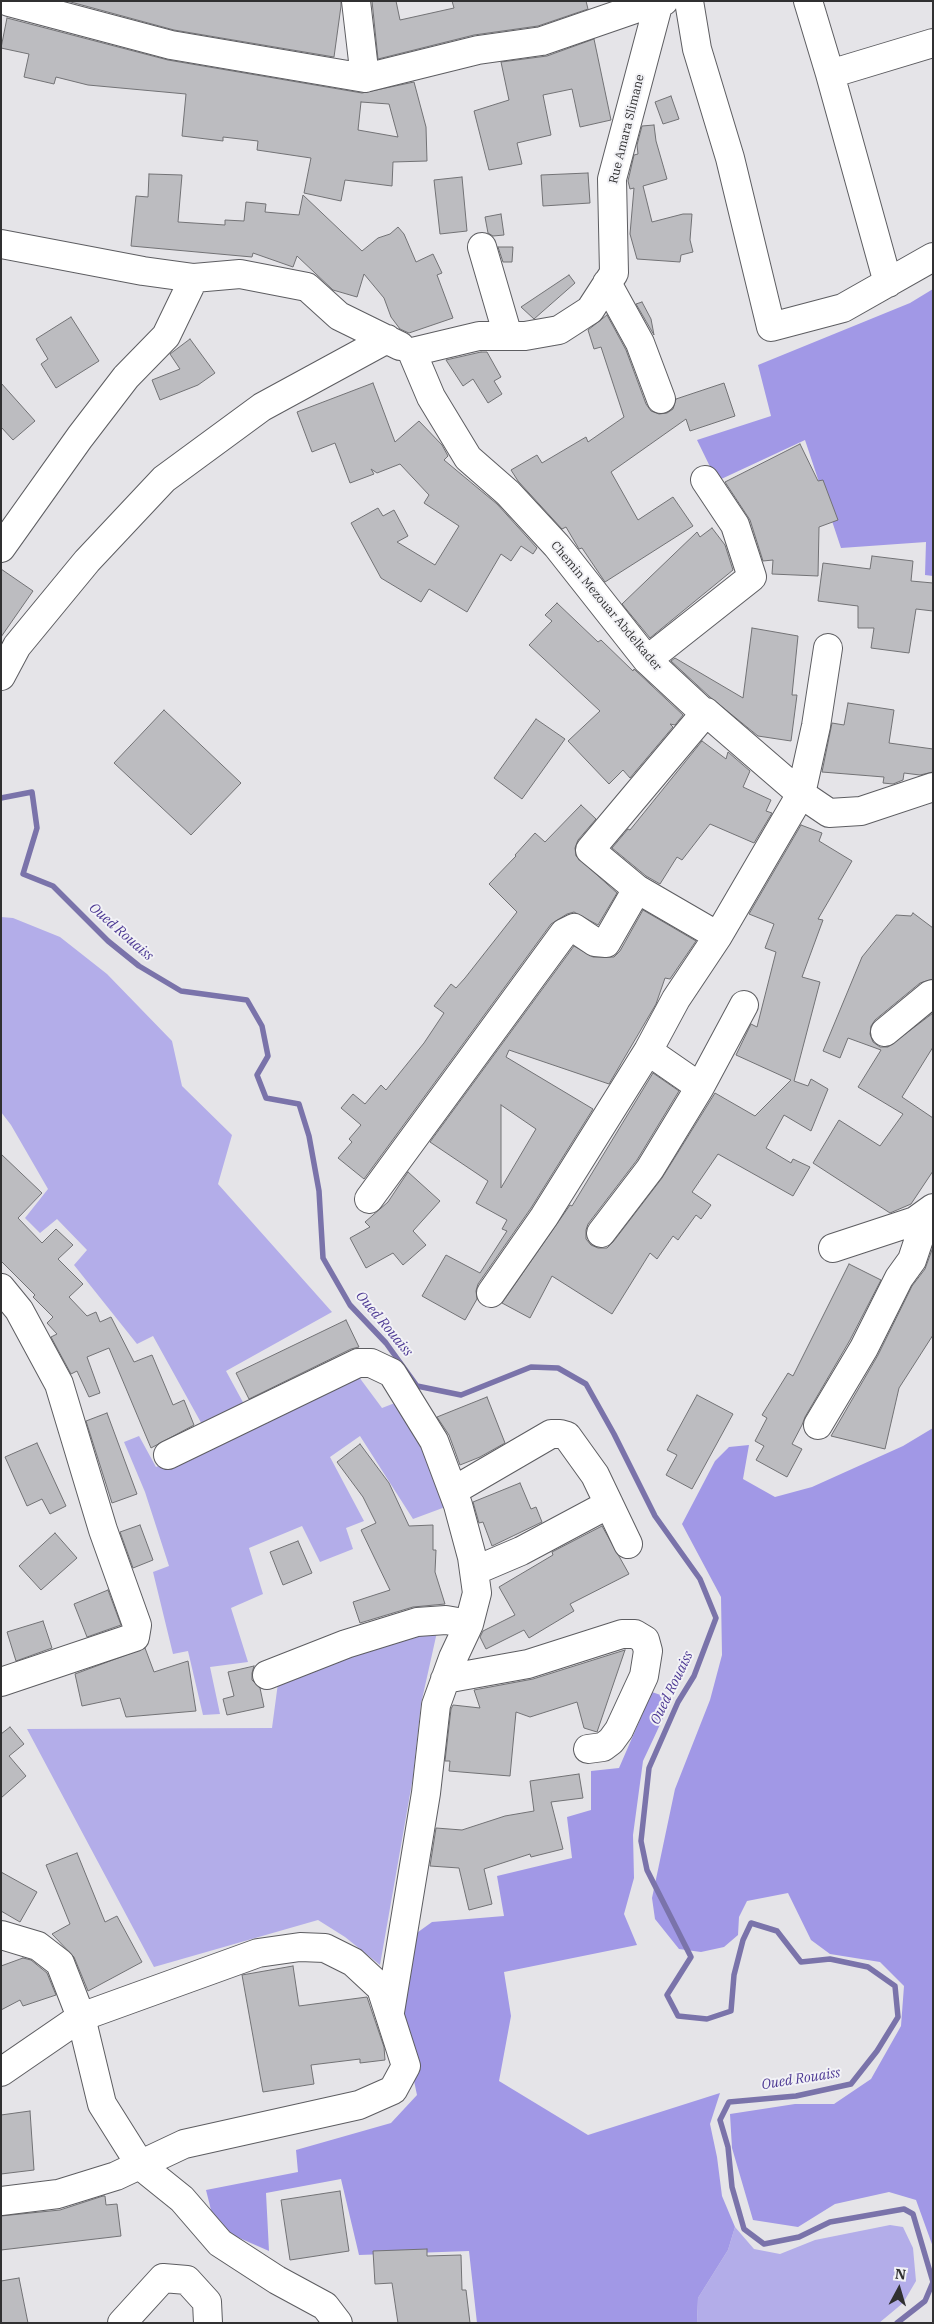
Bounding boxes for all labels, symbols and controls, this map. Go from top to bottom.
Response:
street label: Rue Amara Slimane [606,73,648,185]
street label: Chemin Mezouar Abdelkader [548,538,664,674]
water label: Oued Rouaiss [85,900,157,964]
water label: Oued Rouaiss [352,1288,416,1360]
water label: Oued Rouaiss [647,1649,697,1727]
water label: Oued Rouaiss [760,2064,842,2094]
north arrow [874,2264,924,2314]
text: N [894,2265,907,2284]

